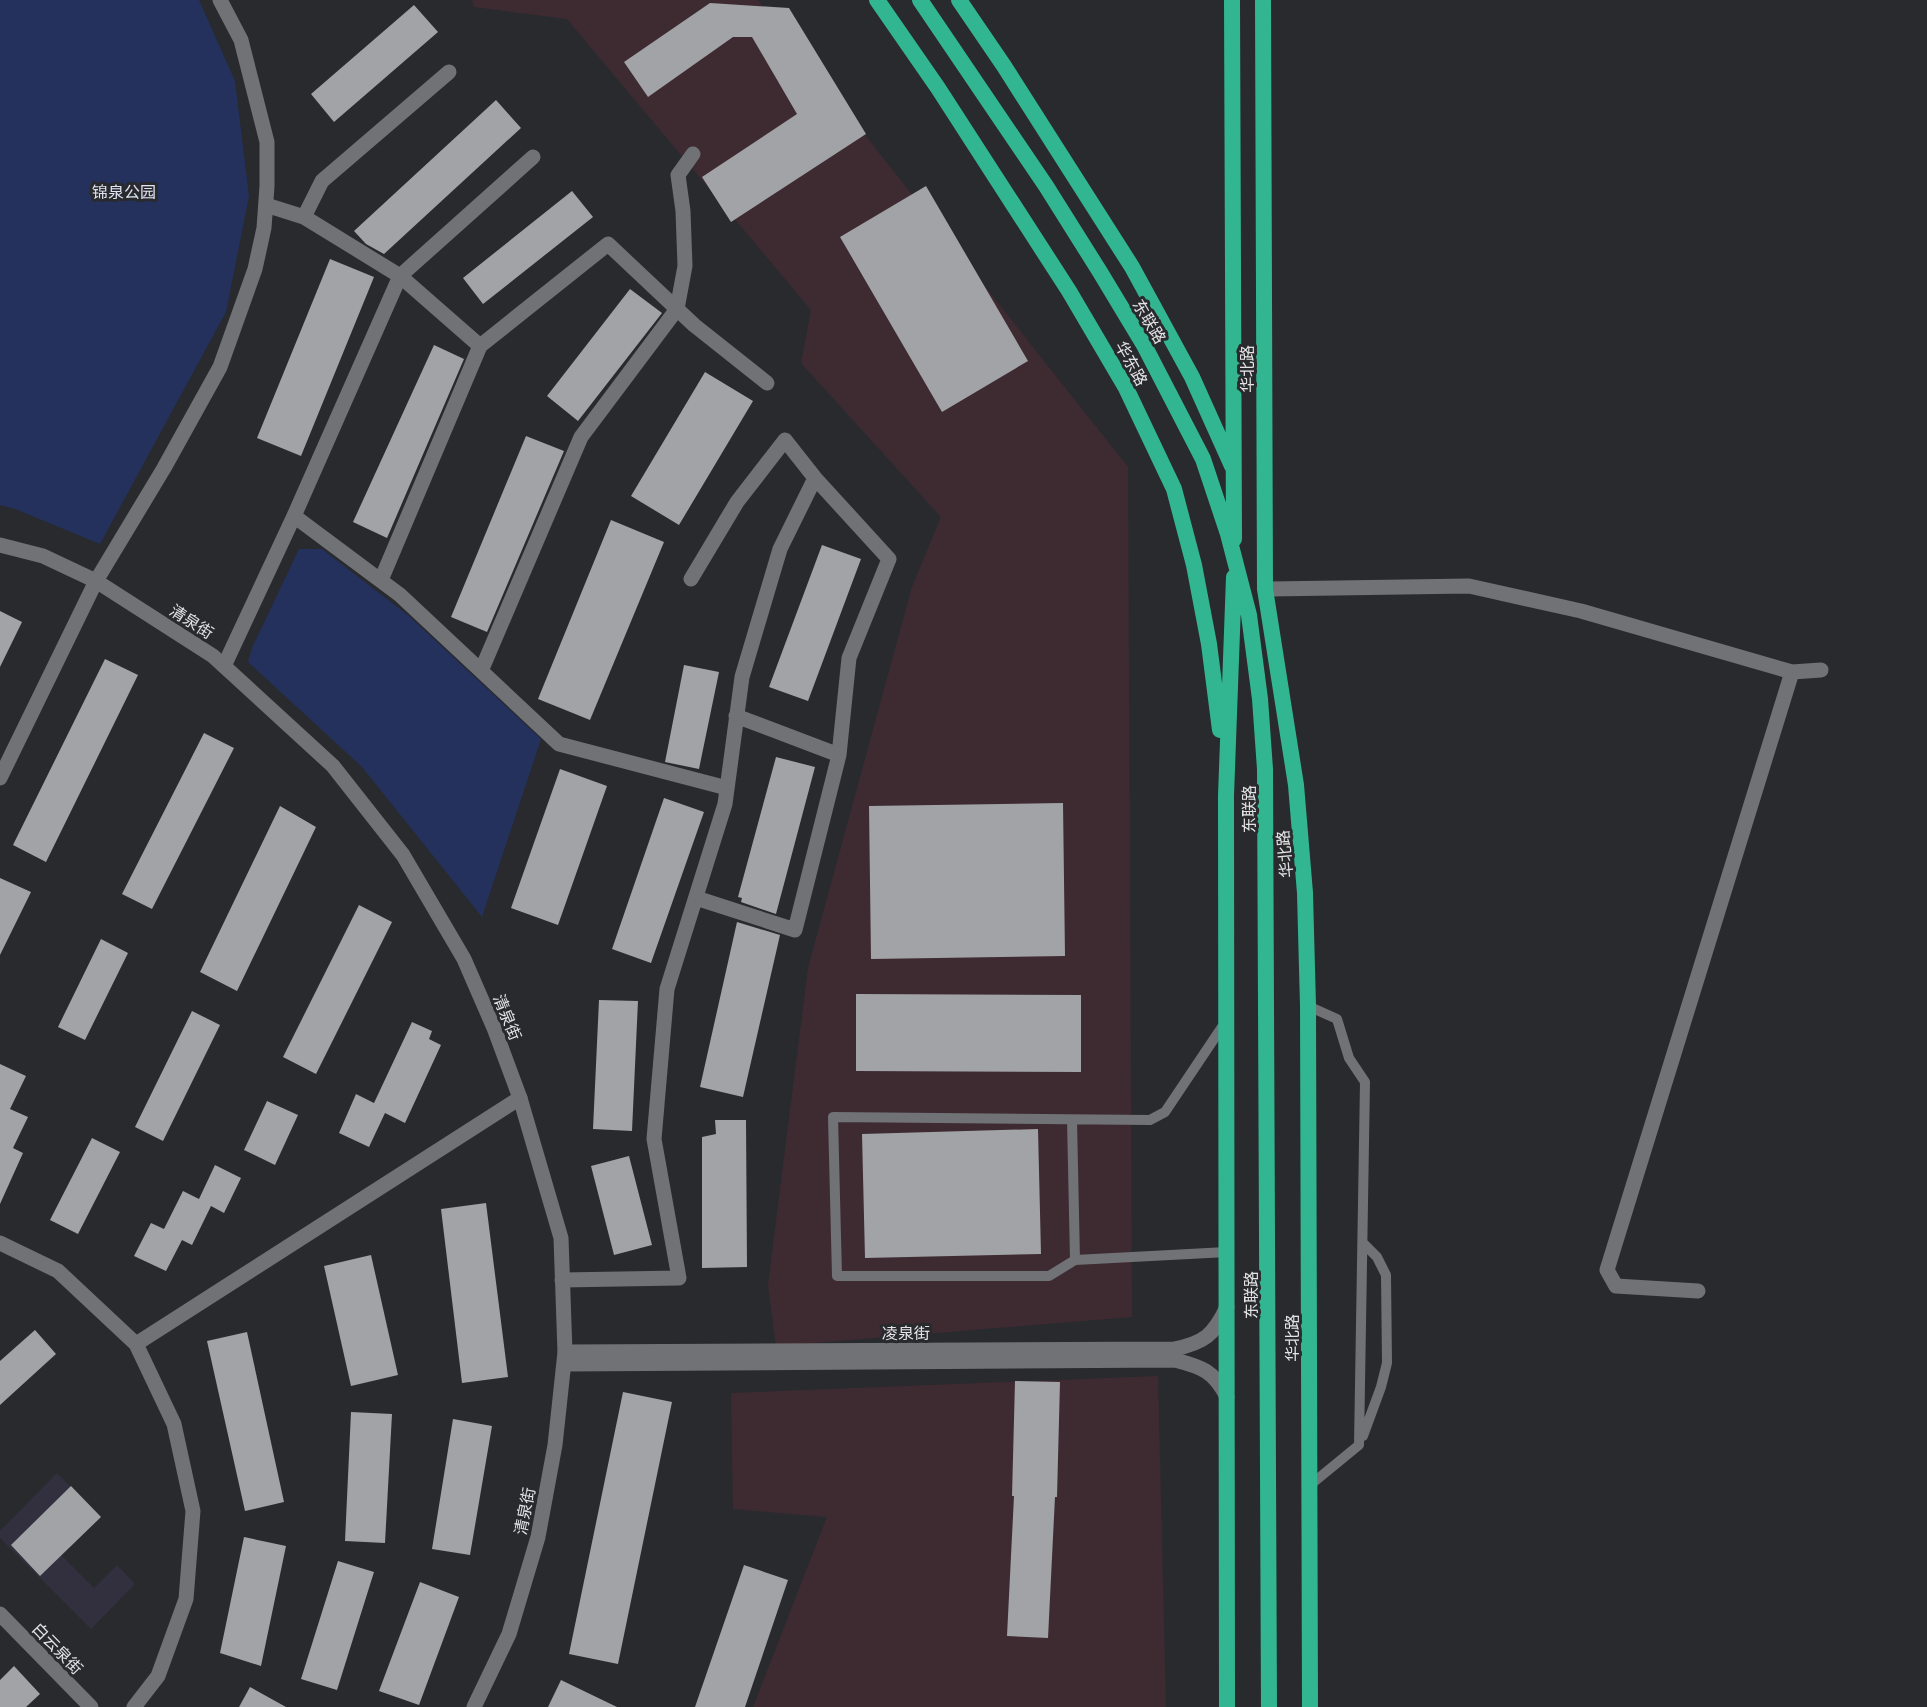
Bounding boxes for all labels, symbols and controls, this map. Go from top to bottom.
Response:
park label: 锦泉公园 [92,182,156,201]
street label: 东联路 [1129,296,1171,346]
street label: 华东路 [1112,337,1152,389]
street label: 华北路 [1237,345,1256,393]
street label: 清泉街 [167,600,217,642]
street label: 东联路 [1239,785,1258,833]
street label: 华北路 [1272,829,1296,879]
street label: 清泉街 [490,991,526,1043]
street label: 东联路 [1241,1271,1260,1319]
street label: 华北路 [1282,1314,1301,1362]
street label: 凌泉街 [882,1323,930,1342]
street label: 清泉街 [510,1486,538,1536]
street label: 白云泉街 [29,1618,87,1678]

